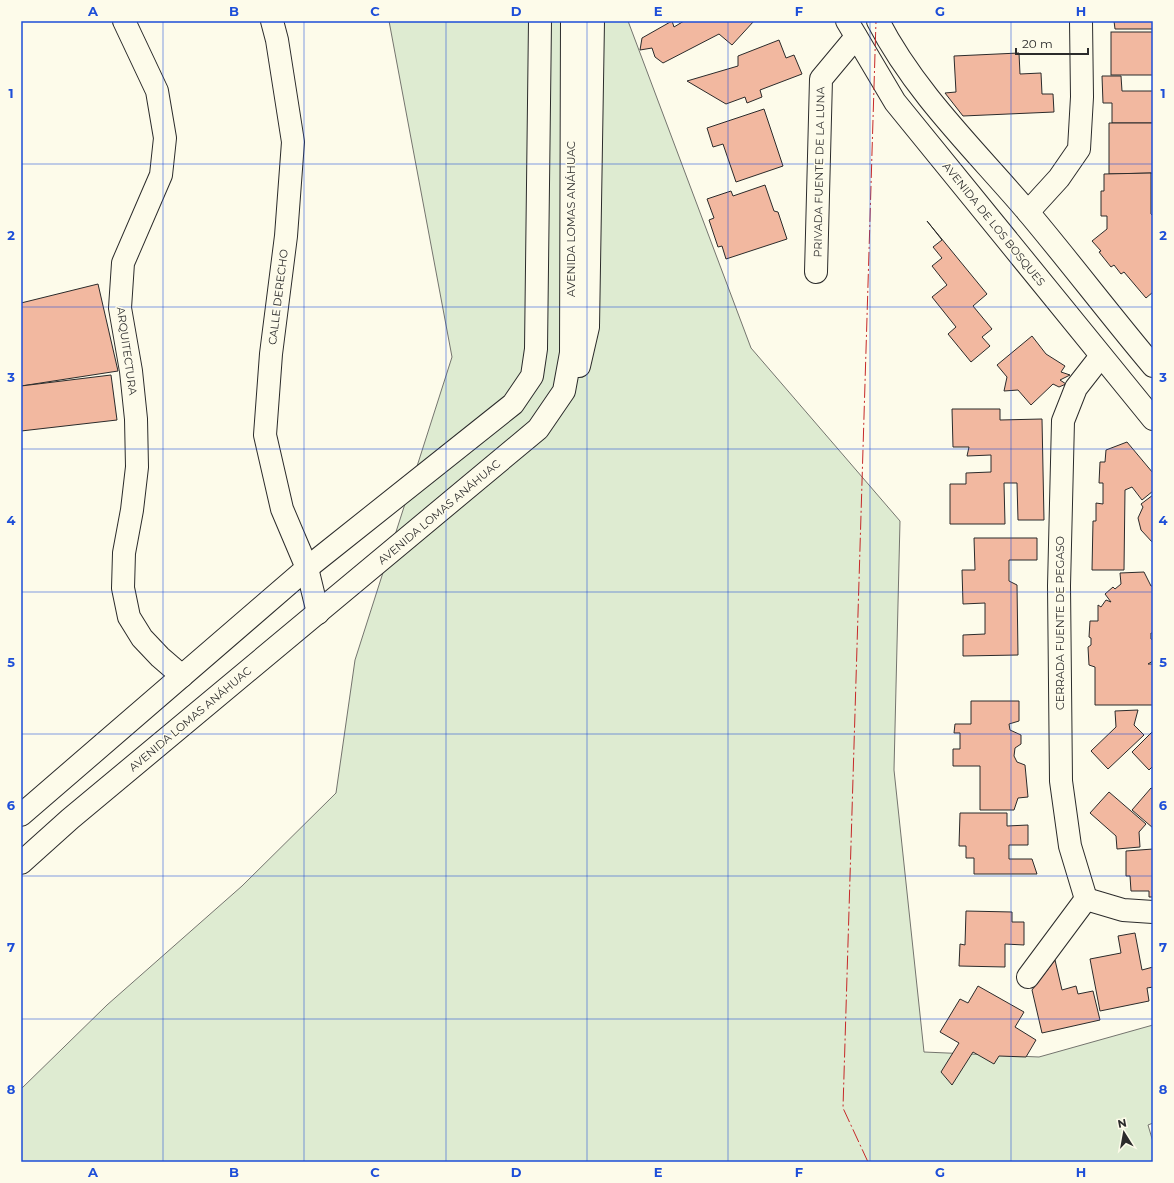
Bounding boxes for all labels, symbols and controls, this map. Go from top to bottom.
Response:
text: A [87,3,99,19]
text: B [229,3,239,19]
text: C [370,3,380,19]
text: D [511,3,522,19]
text: E [654,3,663,19]
text: F [795,3,803,19]
text: G [935,3,945,19]
text: H [1076,3,1086,19]
scale bar [1016,30,1088,56]
text: 20 m [1022,36,1053,51]
text: 1 [8,85,14,101]
text: 1 [1160,85,1166,101]
street label: PRIVADA FUENTE DE LA LUNA [811,86,827,258]
street label: AVENIDA LOMAS ANÁHUAC [564,141,578,297]
street label: AVENIDA DE LOS BOSQUES [940,159,1048,289]
text: 2 [7,227,15,243]
text: 2 [1159,227,1167,243]
street label: CALLE DERECHO [265,248,291,346]
street label: ARQUITECTURA [114,306,140,396]
text: 3 [6,369,15,385]
text: 3 [1158,369,1167,385]
street label: AVENIDA LOMAS ANÁHUAC [375,456,503,567]
text: 4 [7,512,16,528]
text: 4 [1159,512,1168,528]
street label: CERRADA FUENTE DE PEGASO [1053,536,1067,710]
text: 5 [7,654,15,670]
text: 5 [1159,654,1167,670]
street label: AVENIDA LOMAS ANÁHUAC [126,663,254,774]
text: 6 [7,797,16,813]
text: 6 [1159,797,1168,813]
text: 7 [7,939,15,955]
text: 7 [1159,939,1167,955]
text: 8 [7,1081,16,1097]
text: 8 [1159,1081,1168,1097]
north arrow [1104,1113,1144,1153]
text: N [1116,1115,1128,1131]
text: A [87,1164,99,1180]
text: B [229,1164,239,1180]
text: C [370,1164,380,1180]
text: D [511,1164,522,1180]
text: E [654,1164,663,1180]
text: F [795,1164,803,1180]
text: G [935,1164,945,1180]
text: H [1076,1164,1086,1180]

